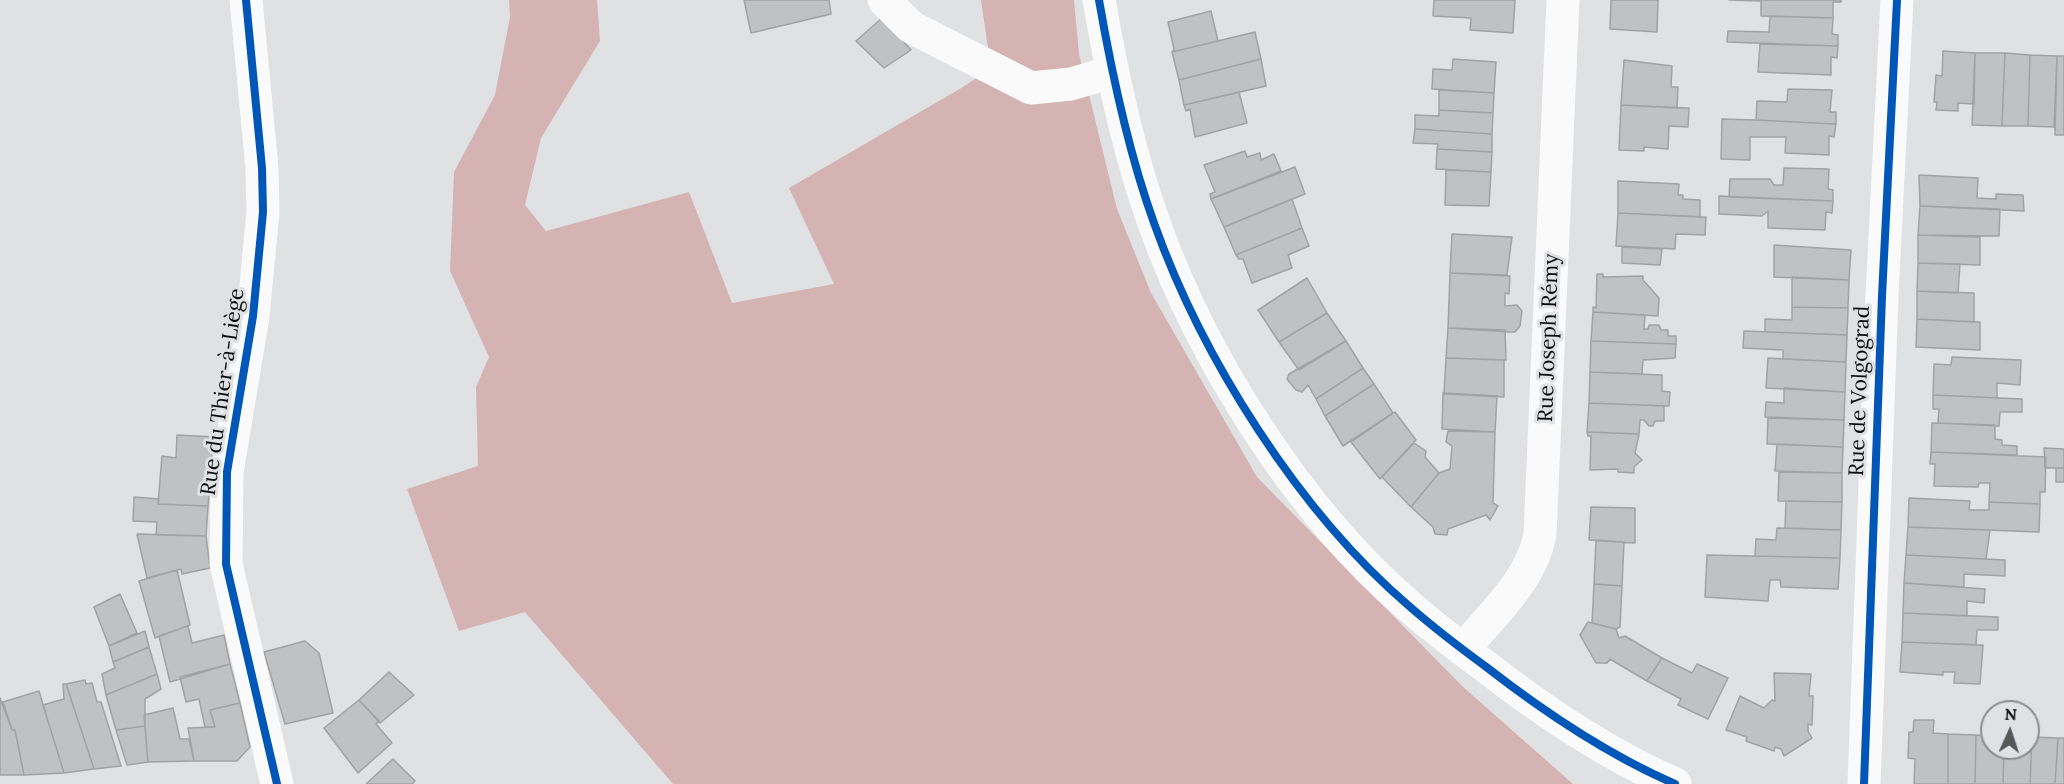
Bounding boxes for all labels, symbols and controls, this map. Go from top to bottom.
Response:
street label: Rue Joseph Rémy [1533,253,1565,423]
street label: Rue du Thier-à-Liège [196,287,250,497]
street label: Rue de Volgograd [1844,305,1876,477]
north arrow [1980,700,2040,760]
text: N [2004,704,2018,724]

